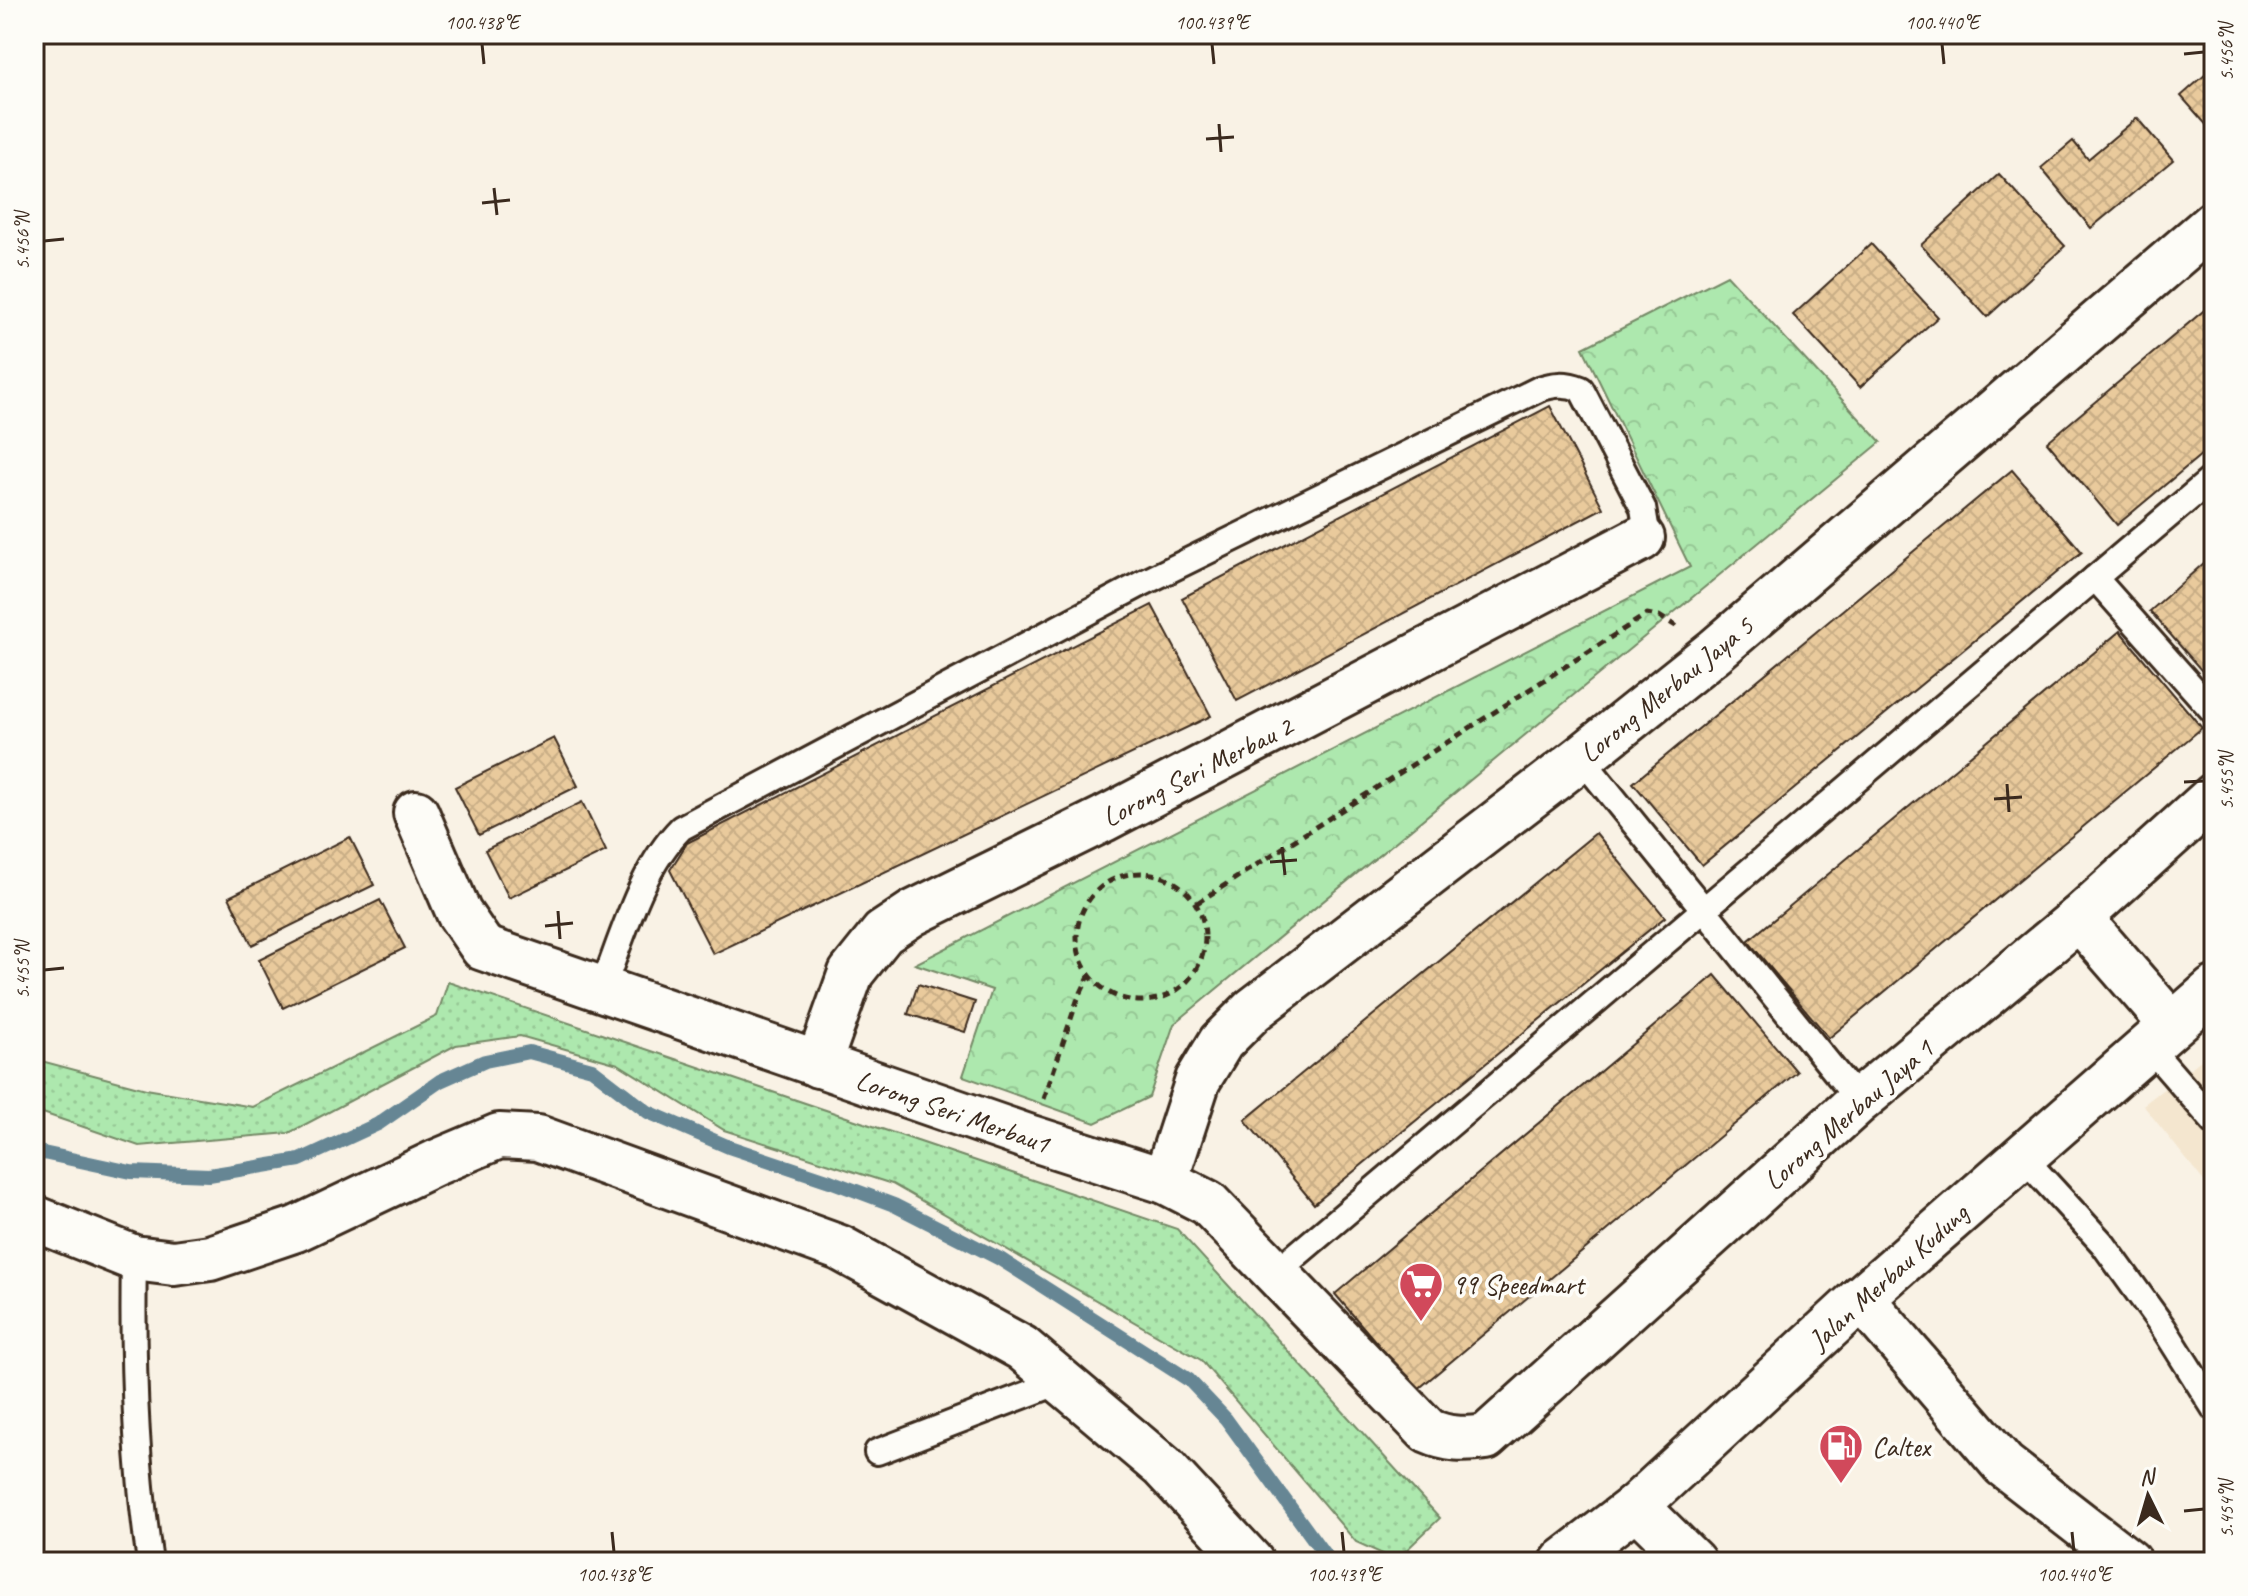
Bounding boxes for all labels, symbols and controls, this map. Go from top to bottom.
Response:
text: 100.438°E [445,10,522,35]
text: 100.439°E [1175,10,1252,35]
text: 100.440°E [1905,10,1982,35]
text: 5.456°N [2214,20,2239,81]
text: 5.456°N [10,209,35,270]
street label: Lorong Merbau Jaya 5 [1572,608,1761,770]
street label: Lorong Seri Merbau 2 [1096,707,1300,834]
text: 5.455°N [2214,749,2239,810]
text: 5.455°N [10,938,35,999]
street label: Lorong Merbau Jaya 1 [1756,1030,1941,1198]
street label: Lorong Seri Merbau1 [852,1062,1055,1161]
street label: Jalan Merbau Kudung [1800,1195,1976,1359]
supermarket icon: 99 Speedmart [1397,1260,1445,1323]
place label: 99 Speedmart [1452,1267,1587,1302]
fuel station icon: Caltex [1817,1422,1865,1485]
place label: Caltex [1872,1429,1933,1464]
north arrow [2108,1456,2188,1536]
text: N [2138,1462,2158,1492]
text: 5.454°N [2214,1477,2239,1538]
text: 100.438°E [577,1562,654,1587]
text: 100.439°E [1307,1562,1384,1587]
text: 100.440°E [2037,1562,2114,1587]

